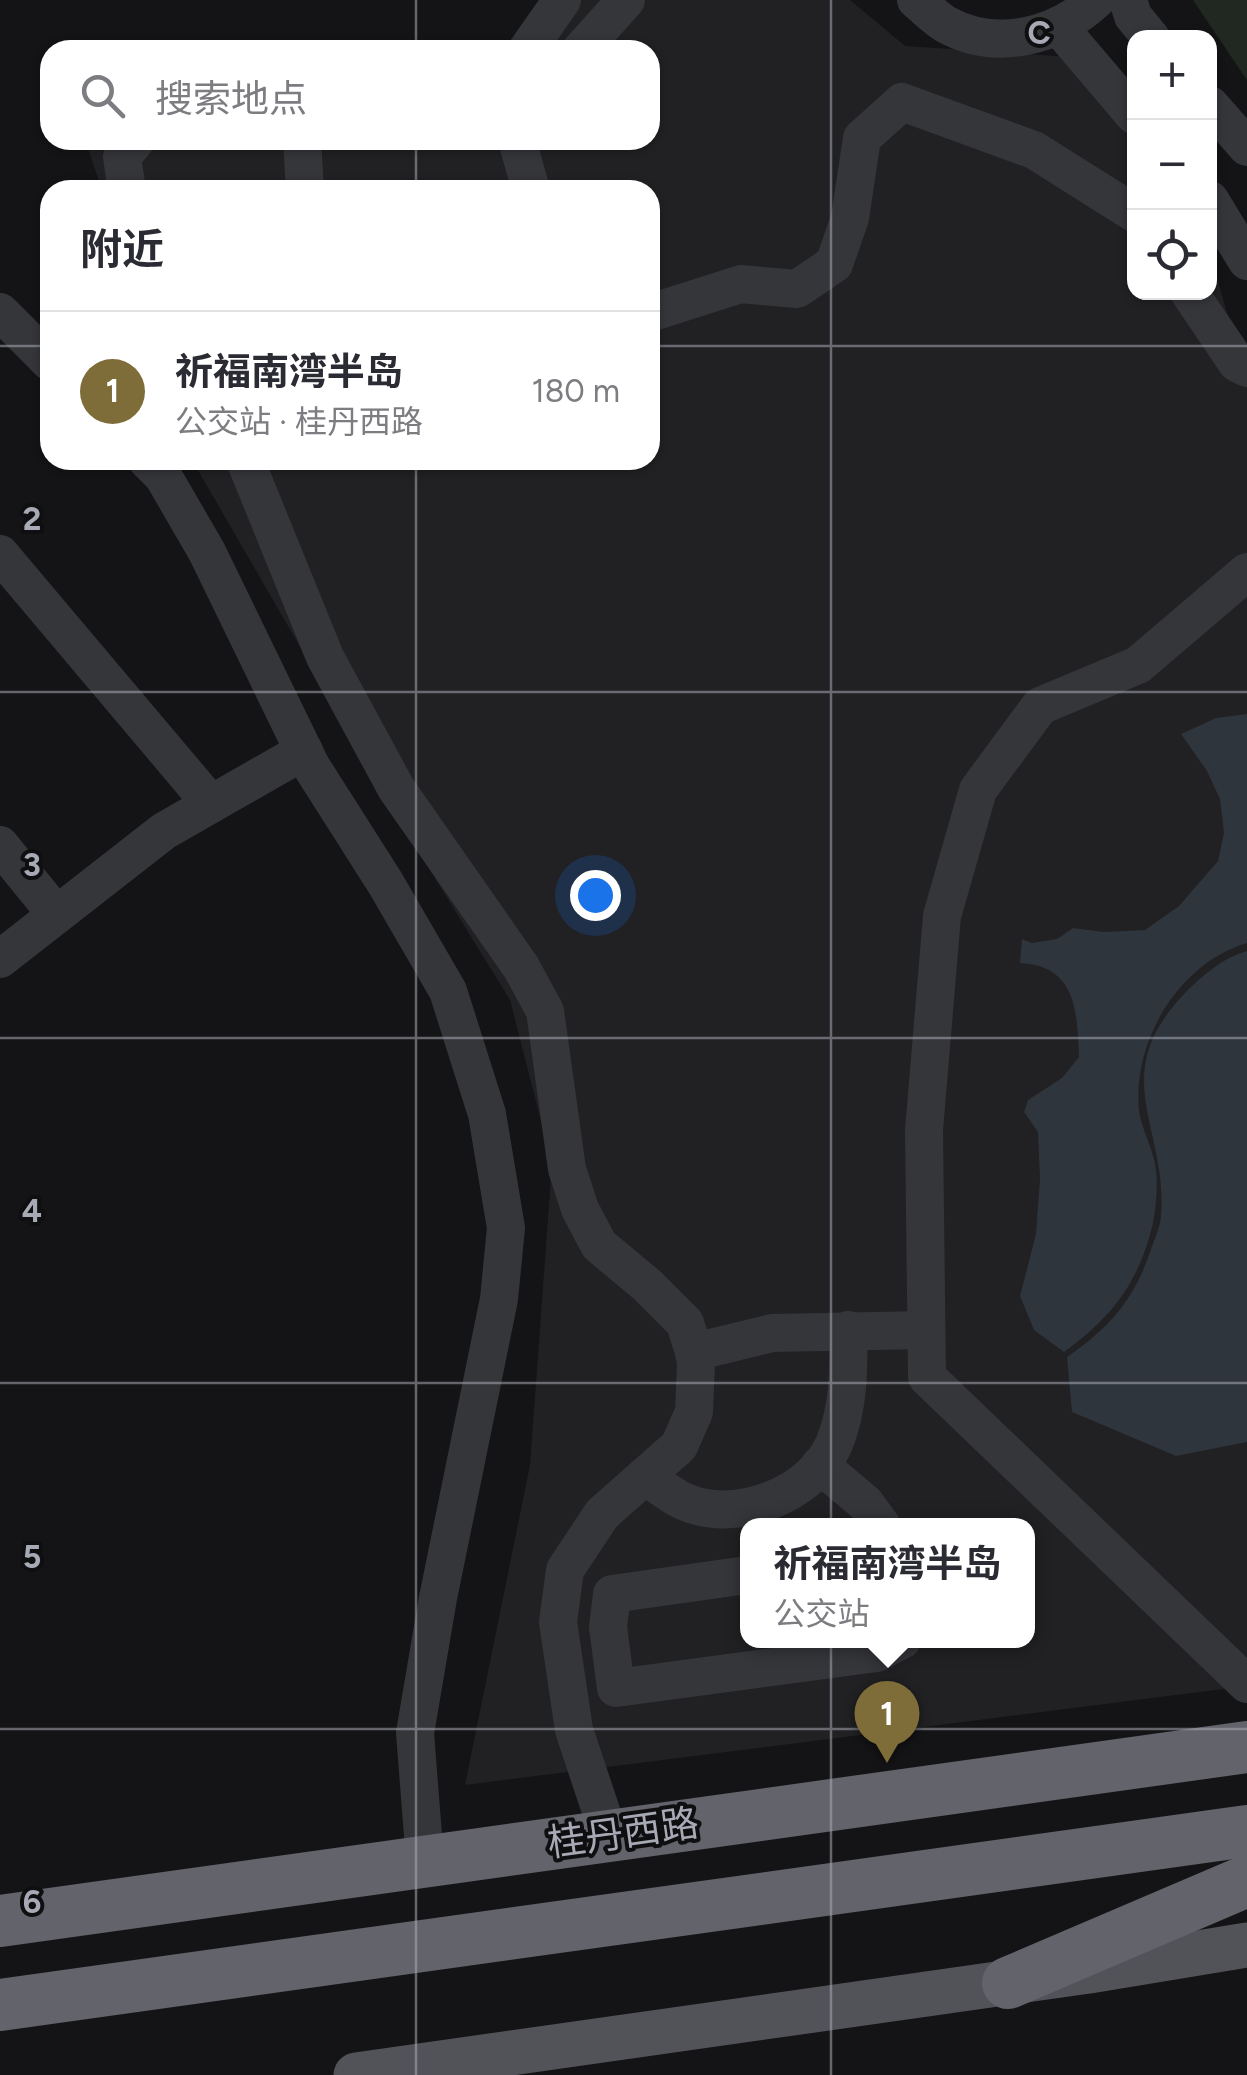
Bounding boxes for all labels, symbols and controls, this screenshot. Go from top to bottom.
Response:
text: C [1027,14,1051,52]
map controls [1127,30,1217,300]
button: + [1127,30,1217,120]
search box [40,40,660,150]
icon: search [75,68,130,123]
text: 搜索地点 [155,76,307,122]
button: − [1127,120,1217,210]
button: locate [1127,210,1217,300]
text: 附近 [80,224,164,275]
text: 祈福南湾半岛 [175,349,403,395]
text: 1 [106,372,119,410]
text: 180 m [531,372,620,410]
text: 公交站 · 桂丹西路 [175,403,423,441]
text: 2 [23,500,41,538]
text: 3 [23,846,41,884]
your location [570,870,621,921]
text: 4 [22,1192,42,1230]
popup [740,1518,1035,1648]
text: 5 [23,1538,41,1576]
text: 祈福南湾半岛 [773,1541,1002,1587]
text: 公交站 [773,1595,870,1633]
pin: 1 [854,1680,920,1763]
street label: 桂丹西路 [545,1800,701,1866]
text: 6 [23,1883,41,1921]

